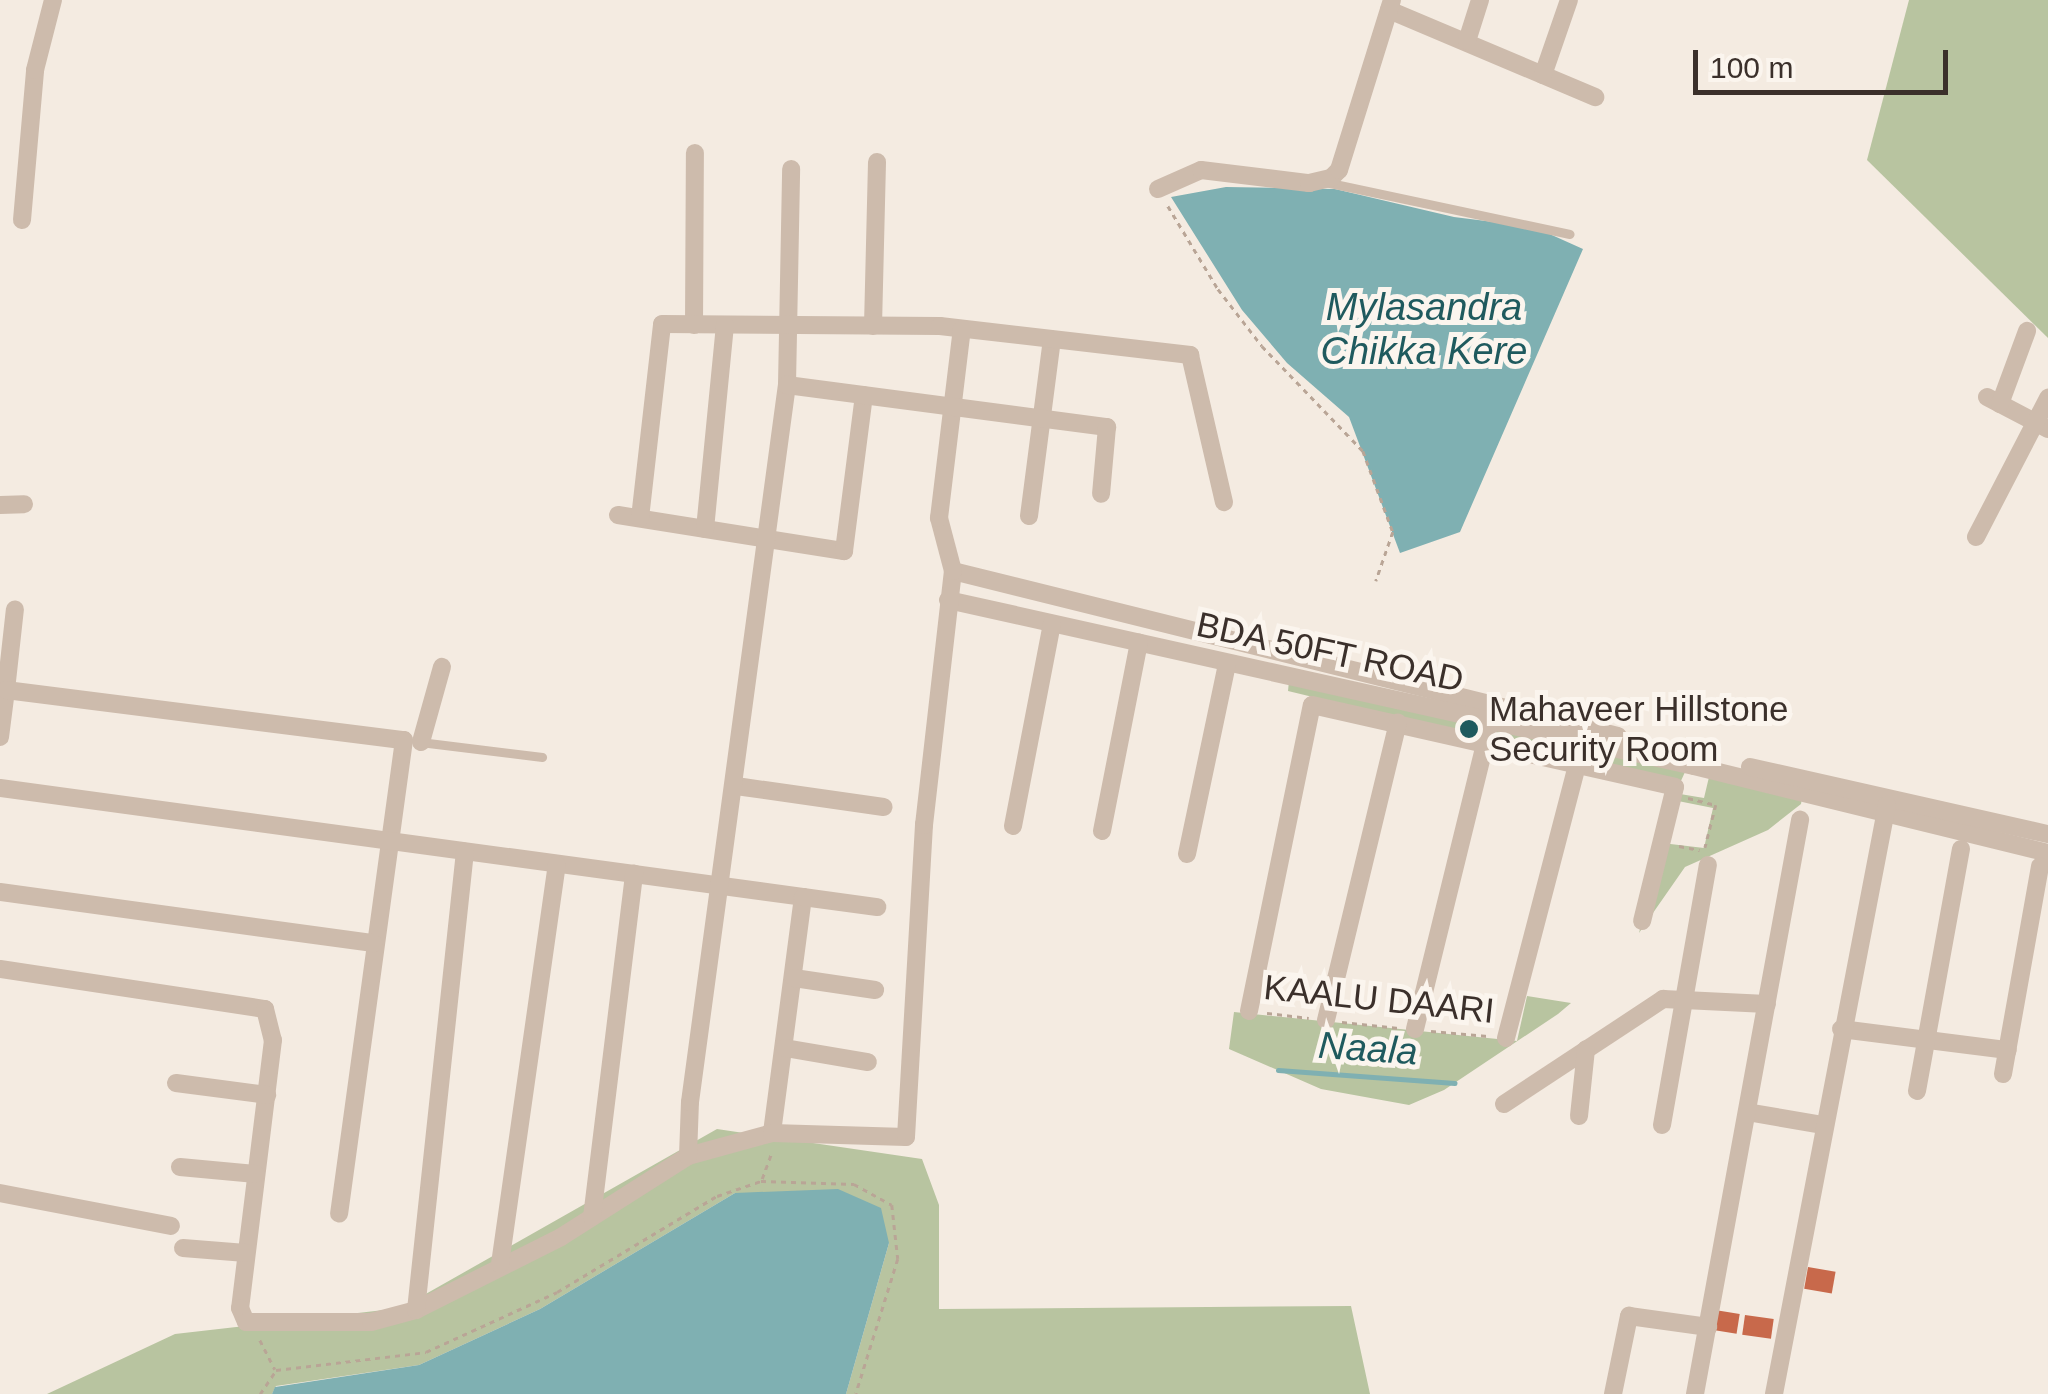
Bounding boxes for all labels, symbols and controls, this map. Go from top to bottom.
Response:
scale bar [1698,30,1953,92]
text: 100 m [1710,51,1793,84]
water label: Mylasandra Chikka Kere [1321,285,1527,374]
street label: BDA 50FT ROAD [1192,603,1468,701]
place label: Mahaveer Hillstone Security Room [1489,688,1789,770]
marker: Mahaveer Hillstone Security Room [1458,718,1480,740]
street label: KAALU DAARI [1262,966,1496,1032]
water label: Naala [1317,1023,1419,1075]

